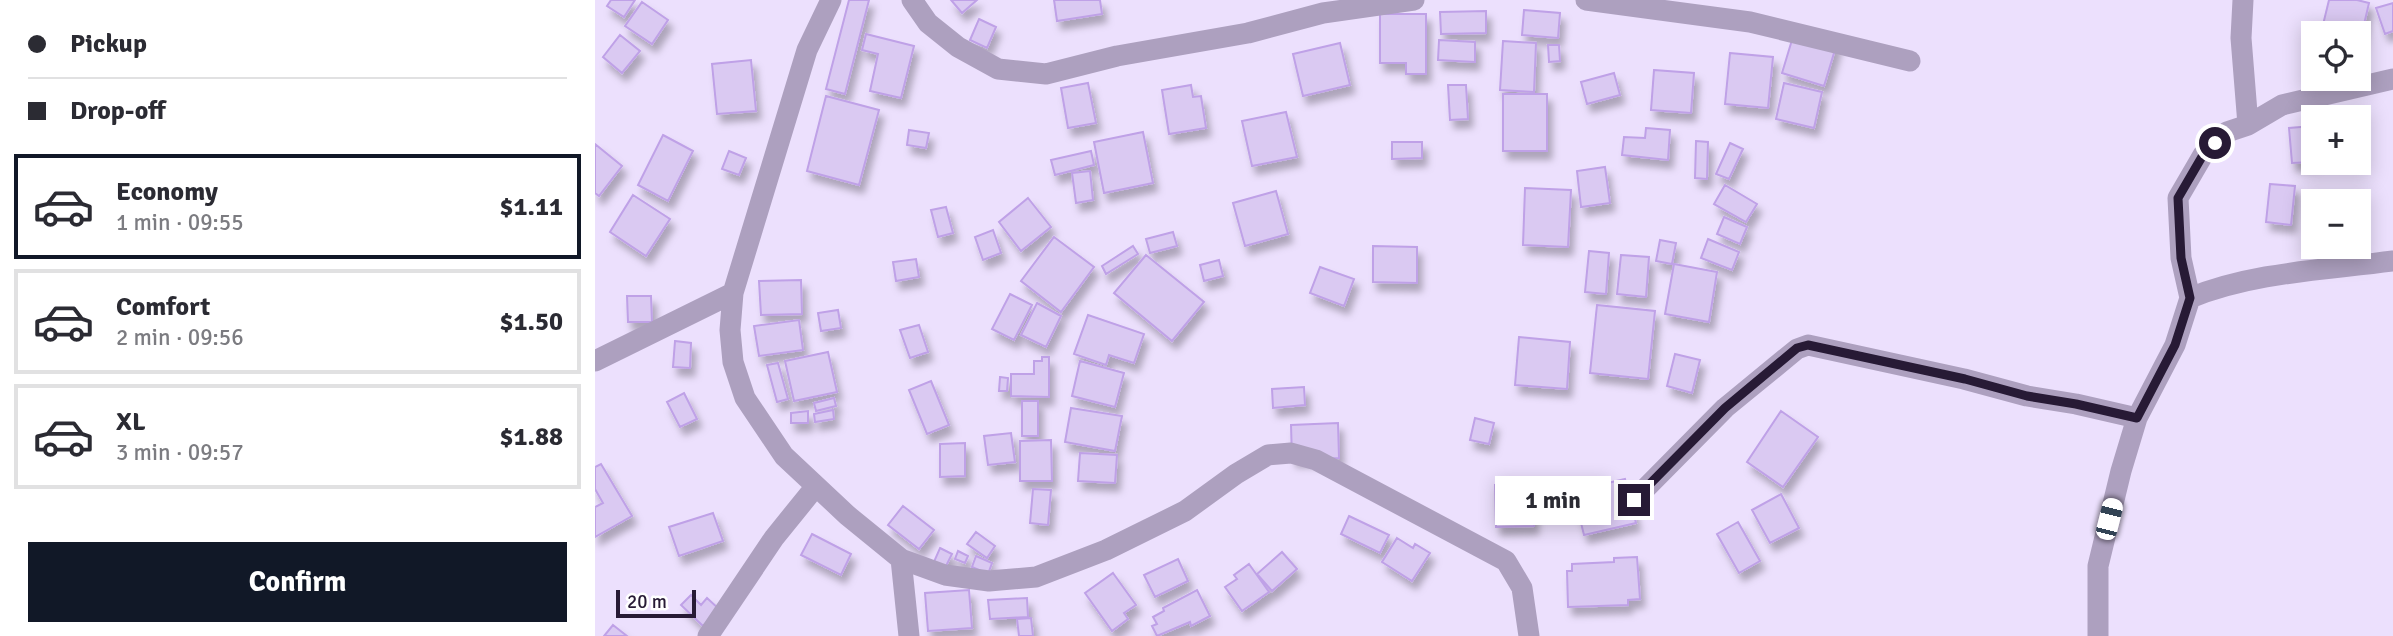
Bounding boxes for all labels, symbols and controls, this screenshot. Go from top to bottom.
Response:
map controls [2301,21,2371,259]
button: locate [2301,21,2371,91]
text: Pickup [70,28,147,60]
text: Drop-off [70,95,166,127]
button: + [2301,105,2371,175]
route start [2199,127,2231,159]
icon: car [32,175,95,238]
text: Economy [116,176,218,208]
button: − [2301,189,2371,259]
text: $1.11 [499,191,563,223]
text: 1 min · 09:55 [116,208,244,237]
icon: car [32,290,95,353]
text: Comfort [116,291,210,323]
text: $1.50 [499,306,563,338]
text: 2 min · 09:56 [116,323,244,352]
icon: car [32,405,95,468]
text: XL [116,406,146,438]
text: $1.88 [499,421,563,453]
text: 3 min · 09:57 [116,438,244,467]
callout: 1 min [1494,476,1609,524]
route end [1618,484,1650,516]
text: 1 min [1525,486,1581,515]
car [2094,496,2125,542]
button: Confirm [28,542,567,622]
scale bar [616,587,697,619]
text: 20 m [627,590,667,614]

